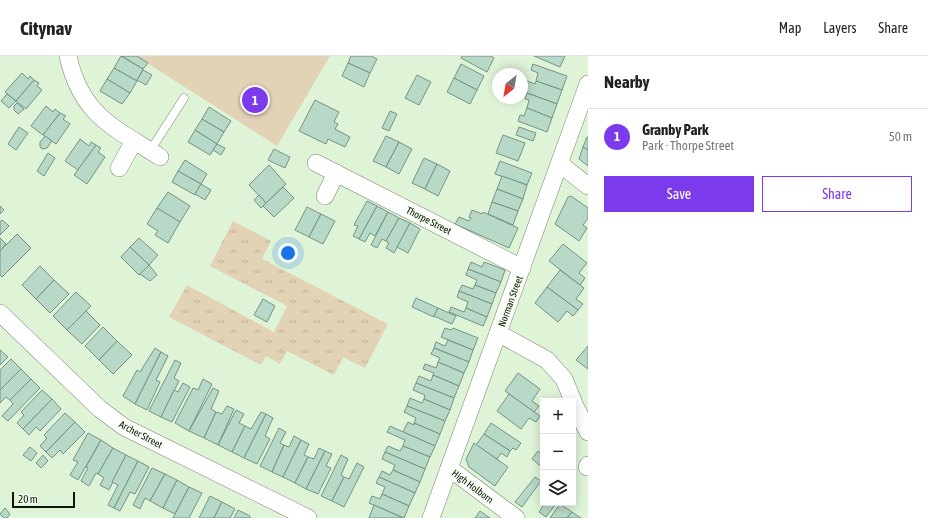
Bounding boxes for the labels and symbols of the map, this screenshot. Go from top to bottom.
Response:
north arrow [492,68,528,104]
pin: 1 [242,85,268,115]
street label: Thorpe Street [404,204,453,237]
your location [278,243,298,263]
street label: Norman Street [496,274,525,328]
street label: Archer Street [117,419,164,450]
street label: High Holborn [450,467,496,506]
scale bar [12,490,75,509]

